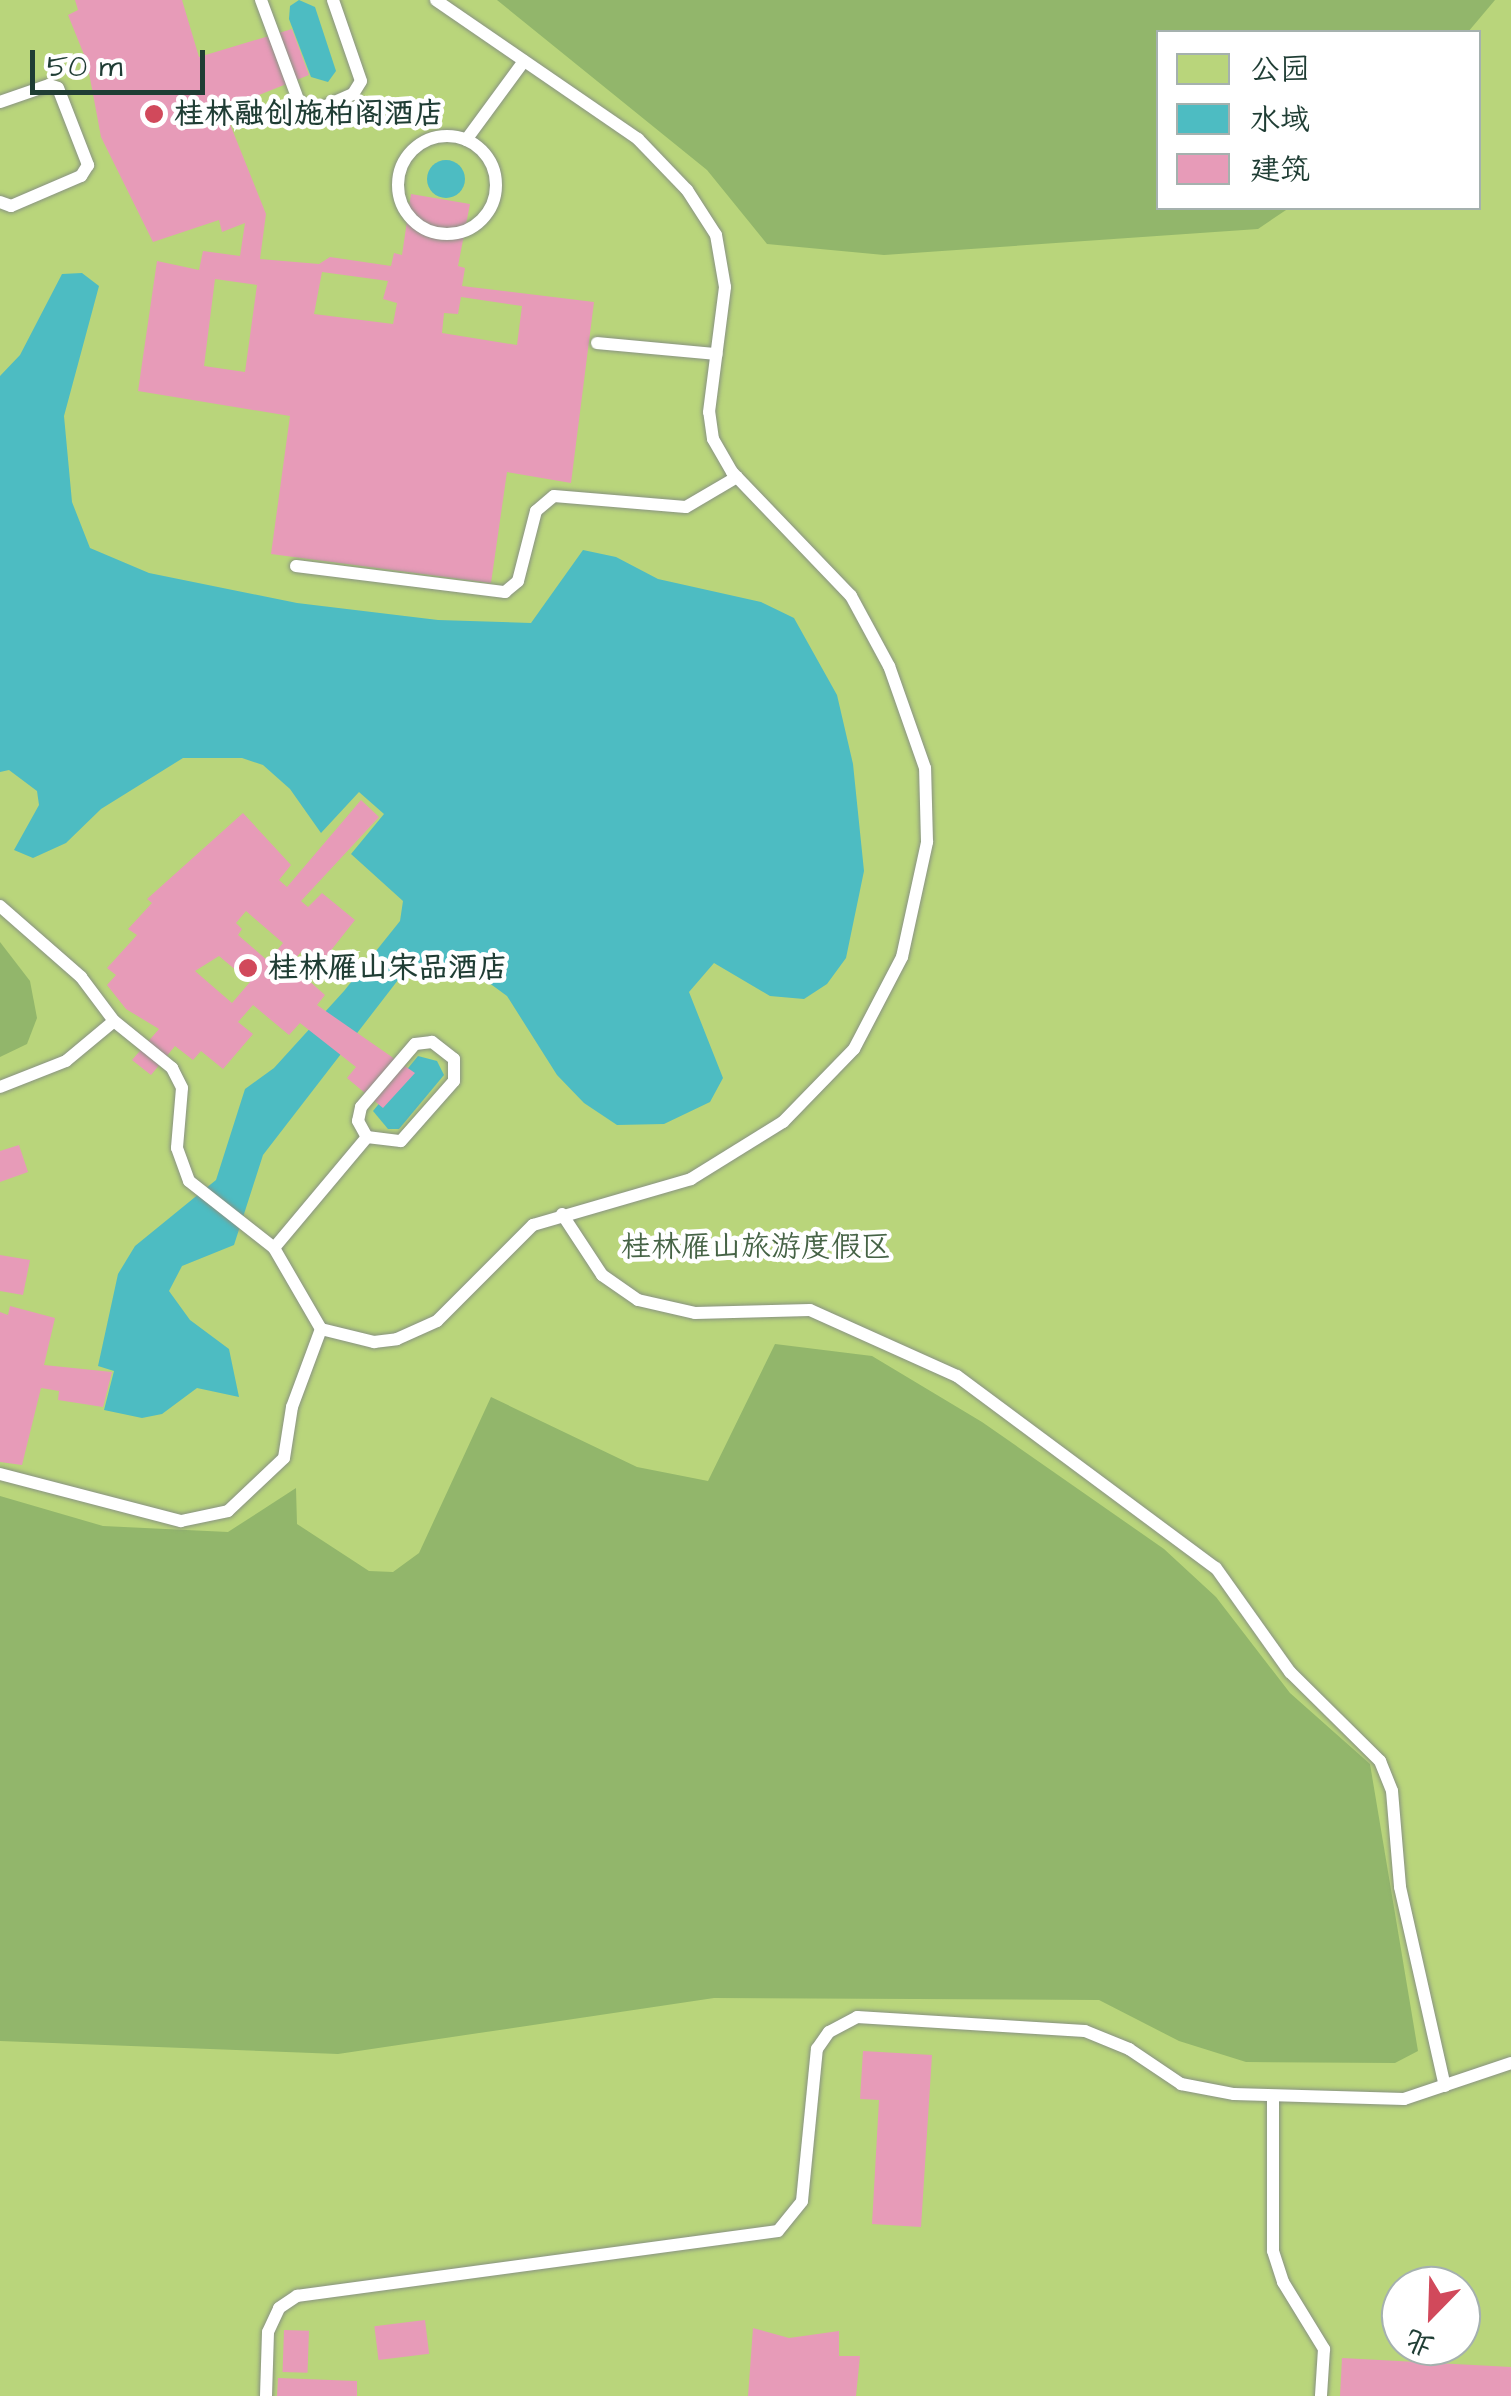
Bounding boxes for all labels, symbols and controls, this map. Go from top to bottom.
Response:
scale bar [35,30,210,92]
legend [1156,30,1481,210]
text: 50 m [47,46,123,88]
text: 公园 [1250,49,1310,91]
place label: 桂林融创施柏阁酒店 [174,96,444,132]
text: 水域 [1250,99,1310,141]
marker: 桂林融创施柏阁酒店 [143,103,165,125]
text: 建筑 [1250,149,1310,191]
place label: 桂林雁山宋品酒店 [268,950,508,986]
marker: 桂林雁山宋品酒店 [237,957,259,979]
park label: 桂林雁山旅游度假区 [621,1229,891,1265]
north arrow [1381,2266,1481,2366]
text: 北 [1399,2319,1440,2366]

